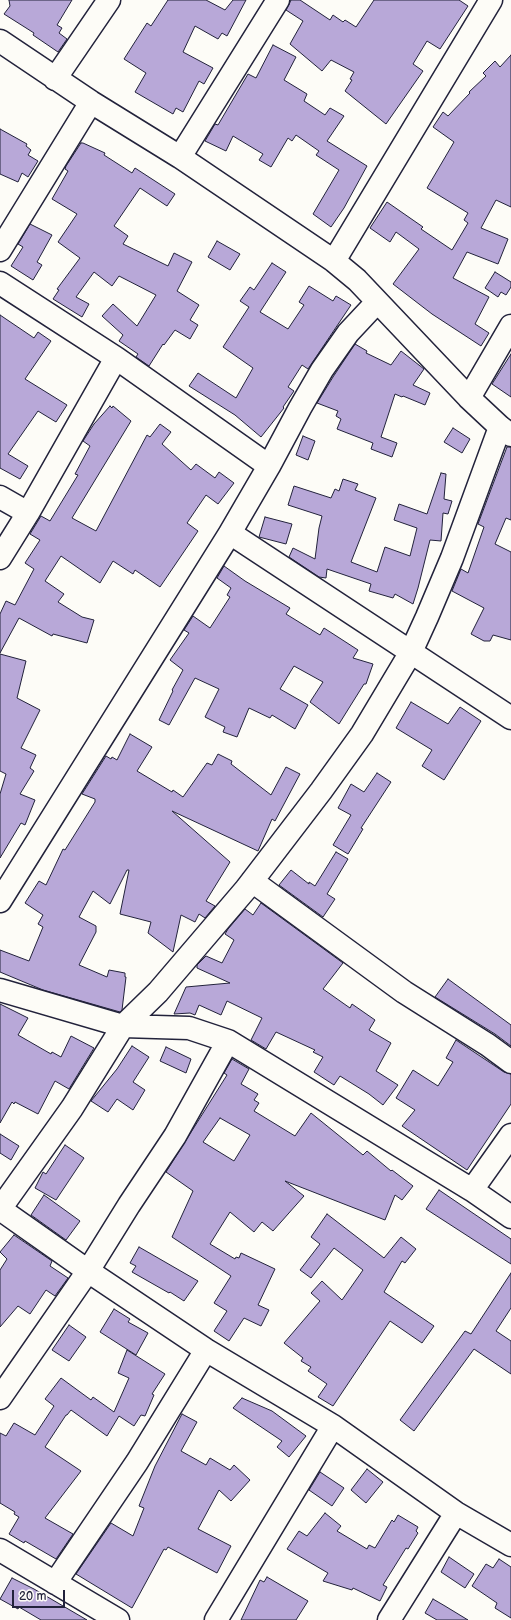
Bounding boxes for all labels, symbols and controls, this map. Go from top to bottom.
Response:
scale bar [14,1582,67,1608]
text: 20 m [19,1589,46,1604]

